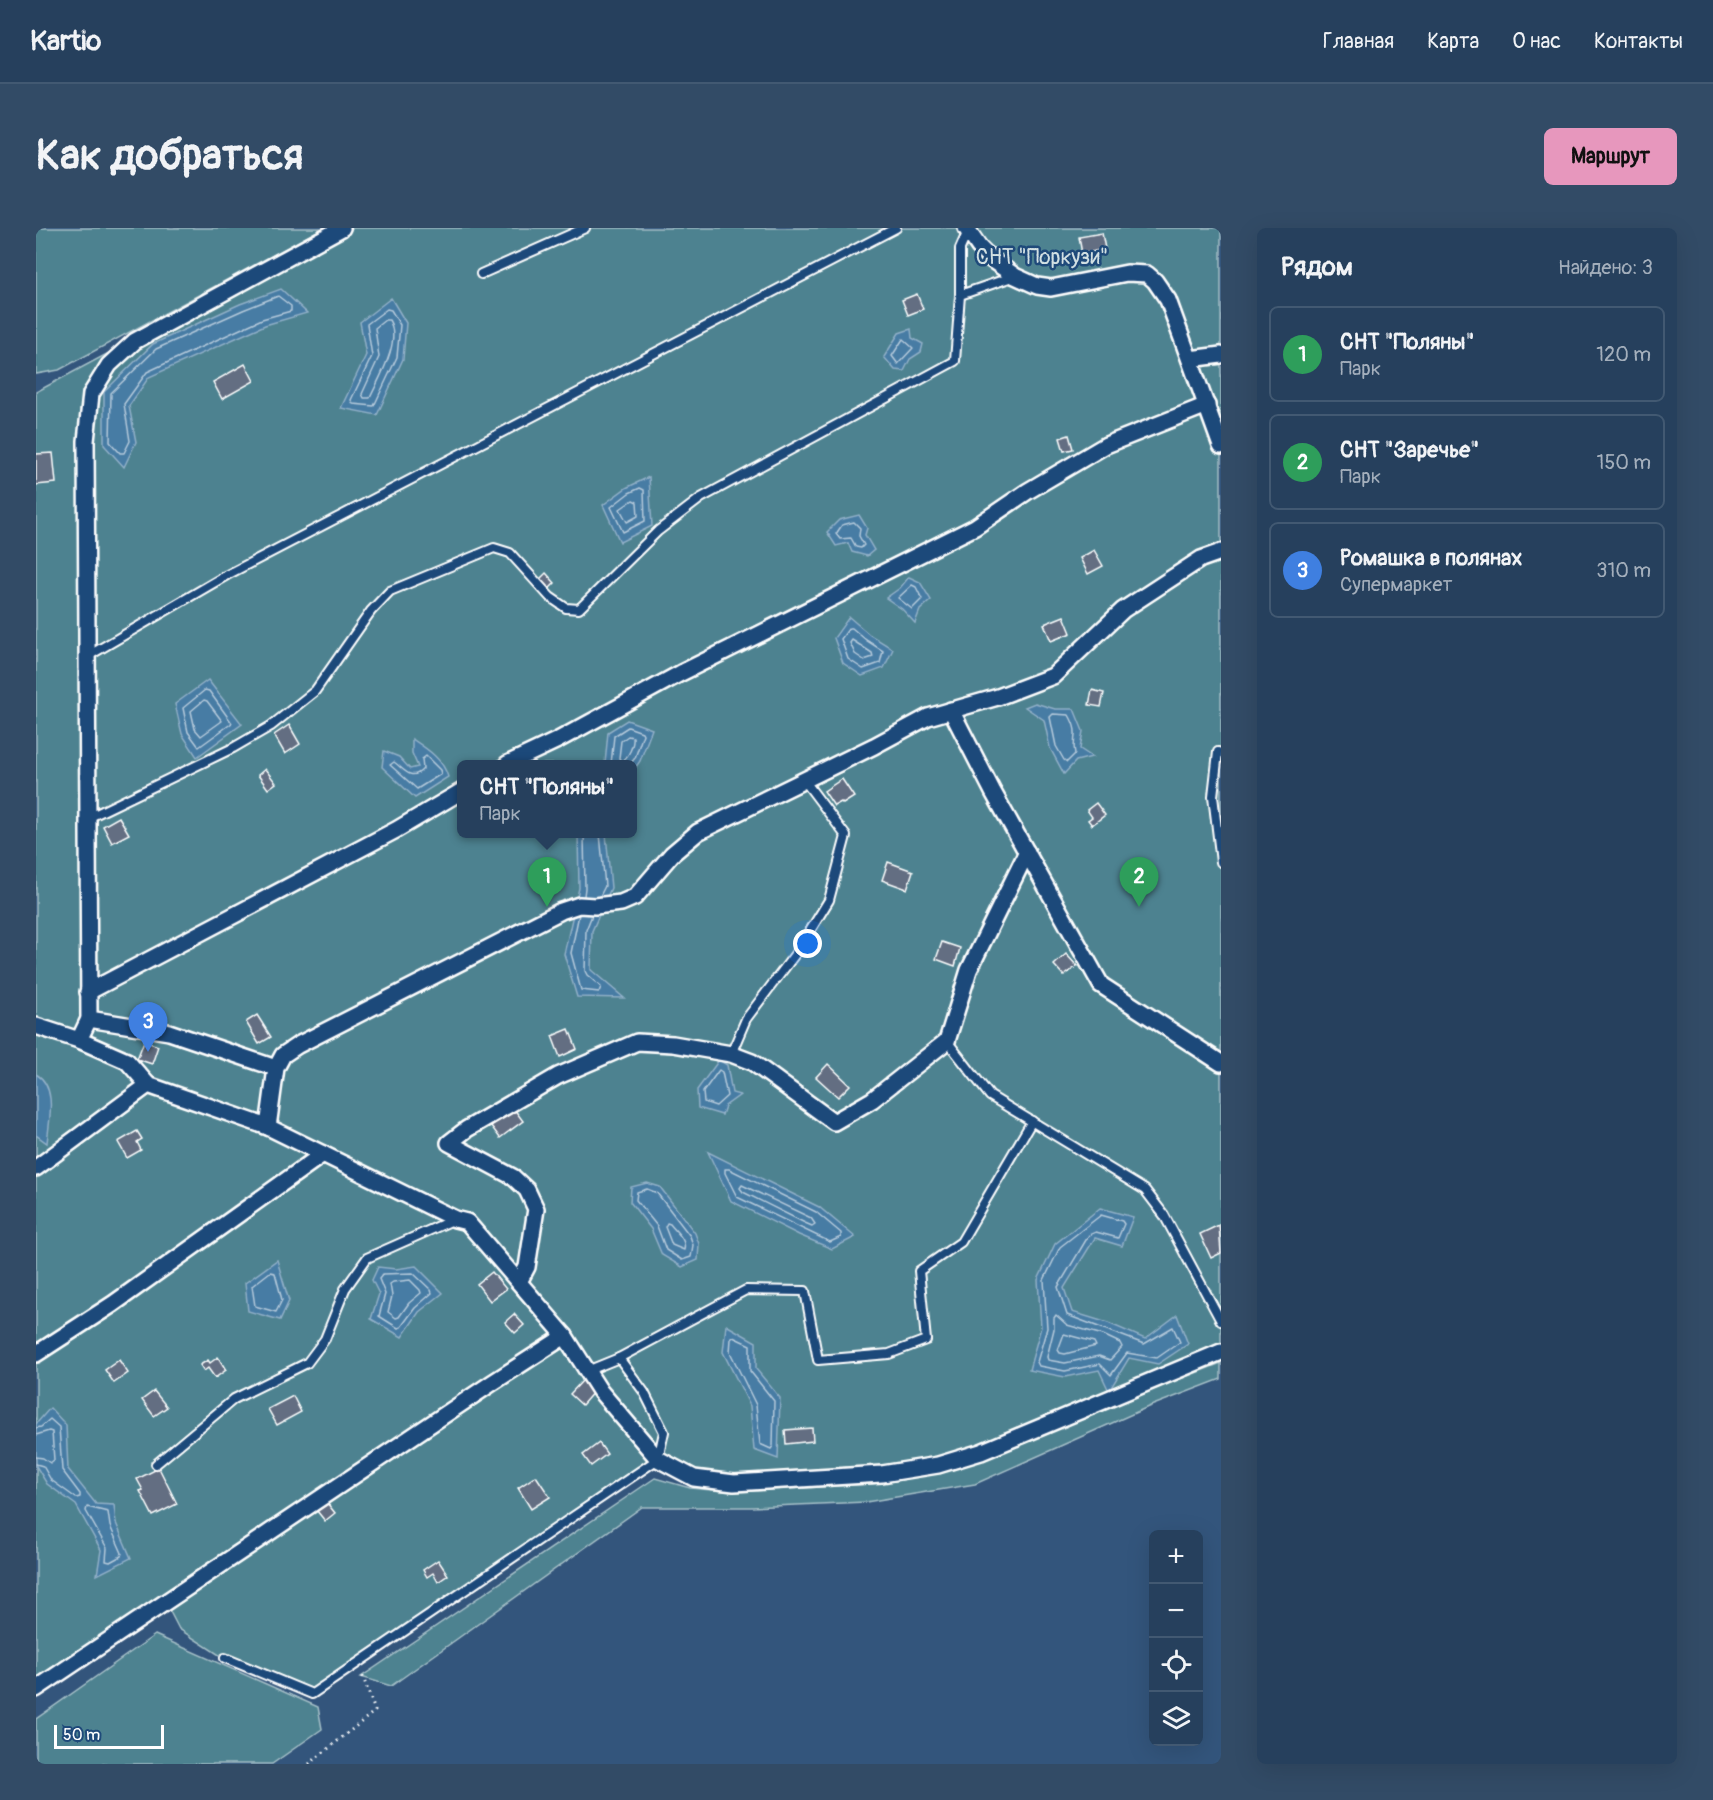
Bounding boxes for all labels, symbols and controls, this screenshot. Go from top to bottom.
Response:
text: Kartio [30,24,101,59]
text: Главная [1323,28,1394,55]
text: Карта [1427,28,1479,55]
text: О нас [1512,28,1561,55]
text: Контакты [1594,28,1683,55]
button: Маршрут [1544,128,1677,185]
text: Как добраться [36,130,303,182]
park label: СНТ "Поркузи" [976,244,1108,271]
text: Рядом [1281,251,1353,283]
text: Найдено: 3 [1558,255,1653,280]
text: СНТ "Поляны" [1340,328,1474,356]
text: 1 [1299,342,1306,367]
text: 120 m [1596,342,1651,367]
text: Парк [1340,356,1381,381]
text: СНТ "Заречье" [1340,436,1479,464]
text: 2 [1297,450,1308,475]
text: 150 m [1597,450,1651,475]
text: Парк [1340,464,1381,489]
text: Ромашка в полянах [1340,544,1522,572]
text: 3 [1297,558,1308,583]
text: 310 m [1596,558,1651,583]
text: Супермаркет [1340,572,1452,597]
popup [457,760,637,838]
text: СНТ "Поляны" [480,773,614,801]
text: Парк [480,801,521,826]
pin: 1 [528,858,566,907]
pin: 2 [1120,858,1158,907]
your location [793,929,822,958]
pin: 3 [128,1002,168,1052]
map controls [1149,1530,1203,1746]
button: + [1149,1530,1203,1584]
button: − [1149,1584,1203,1638]
button: locate [1149,1638,1203,1692]
button: layers [1149,1692,1203,1746]
scale bar [54,1722,164,1750]
text: 50 m [63,1725,100,1745]

